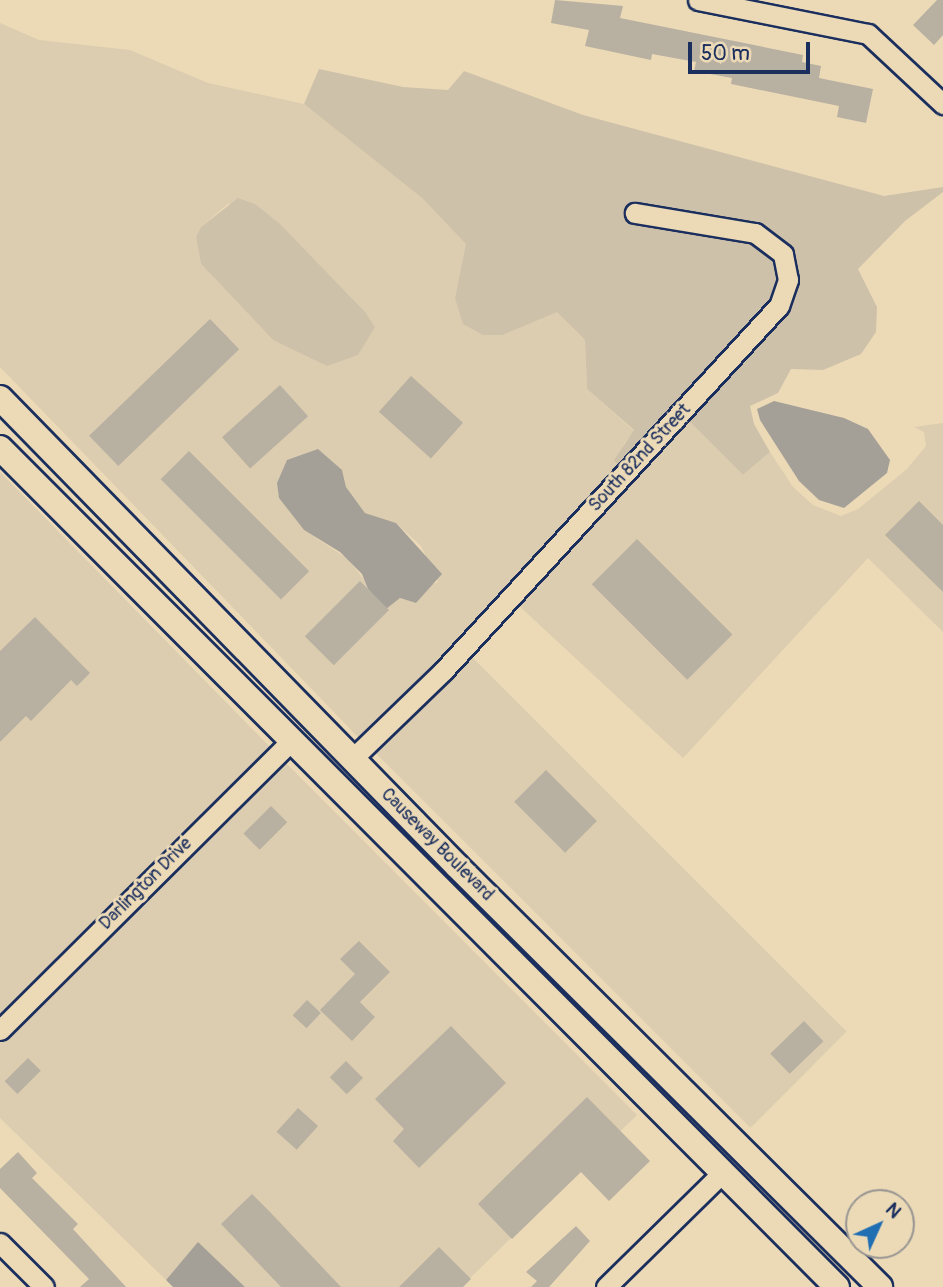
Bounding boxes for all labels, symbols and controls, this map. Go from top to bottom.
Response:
scale bar [691,28,814,72]
text: 50 m [701,40,750,67]
street label: South 82nd Street [584,400,696,516]
street label: Causeway Boulevard [376,784,498,906]
street label: Darlington Drive [95,833,197,935]
north arrow [845,1189,915,1259]
text: N [880,1198,906,1224]

